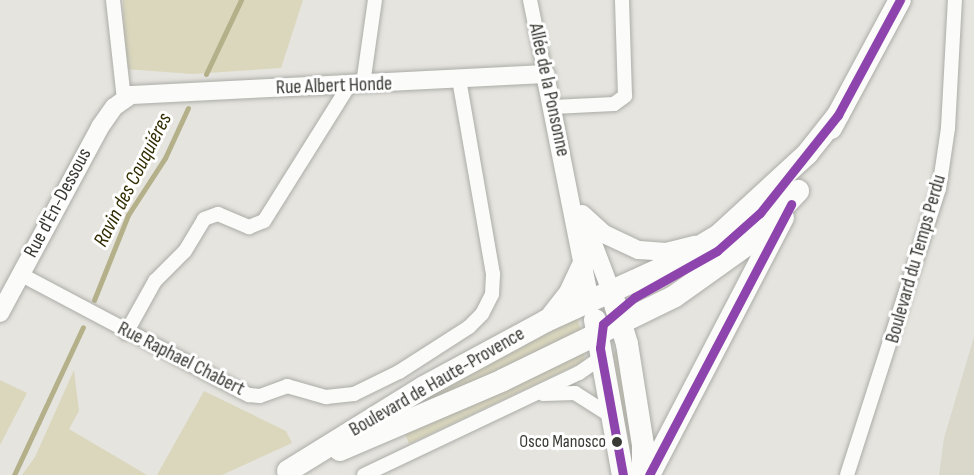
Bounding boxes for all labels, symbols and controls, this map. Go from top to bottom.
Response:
street label: Allée de la Ponsonne [523,21,575,159]
street label: Rue Albert Honde [275,72,393,100]
water label: Ravin des Couquiéres [89,109,177,251]
street label: Rue d'En-Dessous [19,144,97,262]
street label: Boulevard du Temps Perdu [880,172,952,346]
street label: Rue Raphael Chabert [113,317,249,401]
street label: Boulevard de Haute-Provence [345,322,529,442]
place label: Osco Manosco [519,431,606,453]
marker: Osco Manosco [611,436,623,448]

